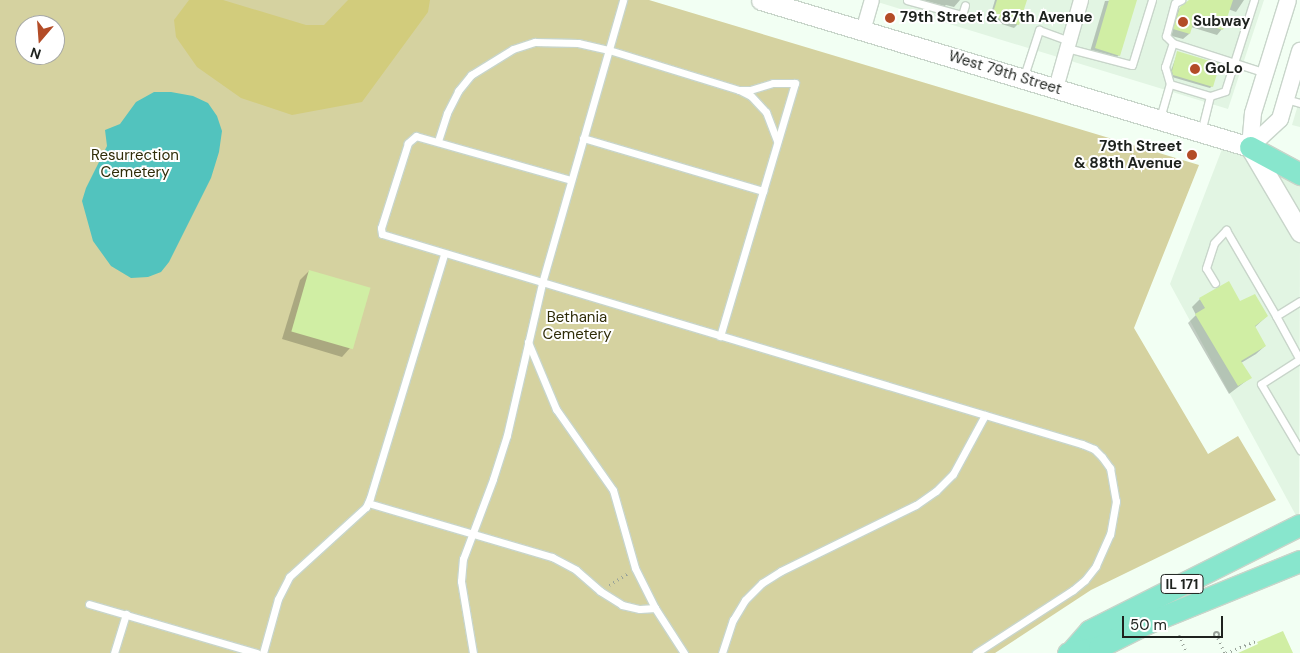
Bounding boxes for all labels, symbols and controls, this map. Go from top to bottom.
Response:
place label: 79th Street & 87th Avenue [900,9,1093,27]
marker: 79th Street & 87th Avenue [884,12,896,24]
place label: Subway [1193,13,1250,31]
north arrow [15,15,65,65]
marker: Subway [1177,16,1189,28]
text: N [28,43,43,63]
street label: West 79th Street [946,47,1064,99]
place label: GoLo [1205,60,1243,78]
marker: GoLo [1189,63,1201,75]
place label: 79th Street & 88th Avenue [1074,137,1182,172]
park label: Resurrection Cemetery [91,146,179,181]
marker: 79th Street & 88th Avenue [1186,149,1198,161]
park label: Bethania Cemetery [543,308,611,343]
road number: IL 171 [1160,572,1204,596]
scale bar [1125,606,1226,638]
text: 50 m [1130,615,1167,635]

